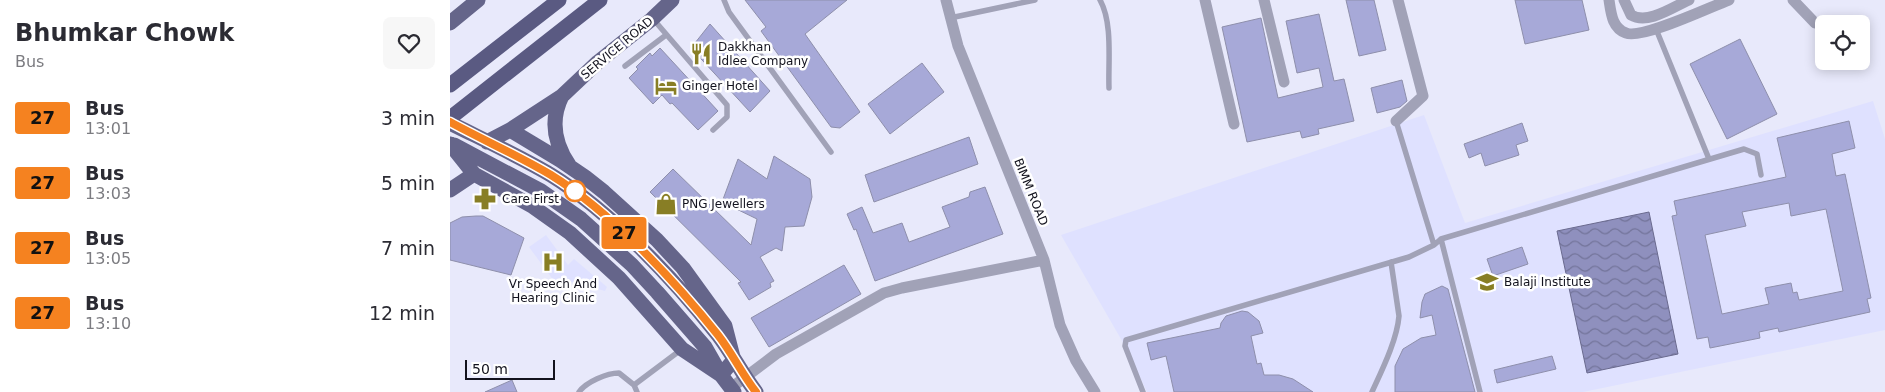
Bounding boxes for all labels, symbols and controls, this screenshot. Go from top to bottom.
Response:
street label: SERVICE ROAD [578,14,656,82]
map controls [1815,15,1870,70]
button: locate [1815,15,1870,70]
button: heart [383,17,435,69]
text: Bhumkar Chowk [15,19,234,47]
place label: Dakkhan Idlee Company [718,40,808,68]
restaurant icon: Dakkhan Idlee Company [688,41,714,67]
text: Bus [15,52,44,71]
hotel icon: Ginger Hotel [653,73,679,99]
place label: Ginger Hotel [682,79,758,93]
text: Bus [85,97,124,119]
text: 27 [30,107,55,128]
text: 3 min [381,107,435,129]
text: 13:01 [85,119,131,138]
street label: BIMM ROAD [1011,156,1051,228]
text: Bus [85,162,124,184]
text: 27 [30,172,55,193]
text: 5 min [381,172,435,194]
unlabelled marker [564,180,586,202]
text: 13:03 [85,184,131,203]
pharmacy icon: Care First [472,186,498,212]
shop icon: PNG Jewellers [653,191,679,217]
place label: Care First [502,192,559,206]
place label: PNG Jewellers [682,197,765,211]
line badge: 27 [602,217,646,249]
text: 27 [611,222,637,243]
text: Bus [85,227,124,249]
text: 27 [30,237,55,258]
text: 7 min [381,237,435,259]
text: 13:05 [85,249,131,268]
hospital icon: Vr Speech And Hearing Clinic [540,249,566,275]
school or university icon: Balaji Institute [1474,269,1500,295]
place label: Balaji Institute [1504,275,1591,289]
place label: Vr Speech And Hearing Clinic [509,277,597,305]
text: Bus [85,292,124,314]
text: 27 [30,302,55,323]
text: 12 min [369,302,435,324]
text: 13:10 [85,314,131,333]
scale bar [465,357,555,380]
text: 50 m [472,361,508,377]

